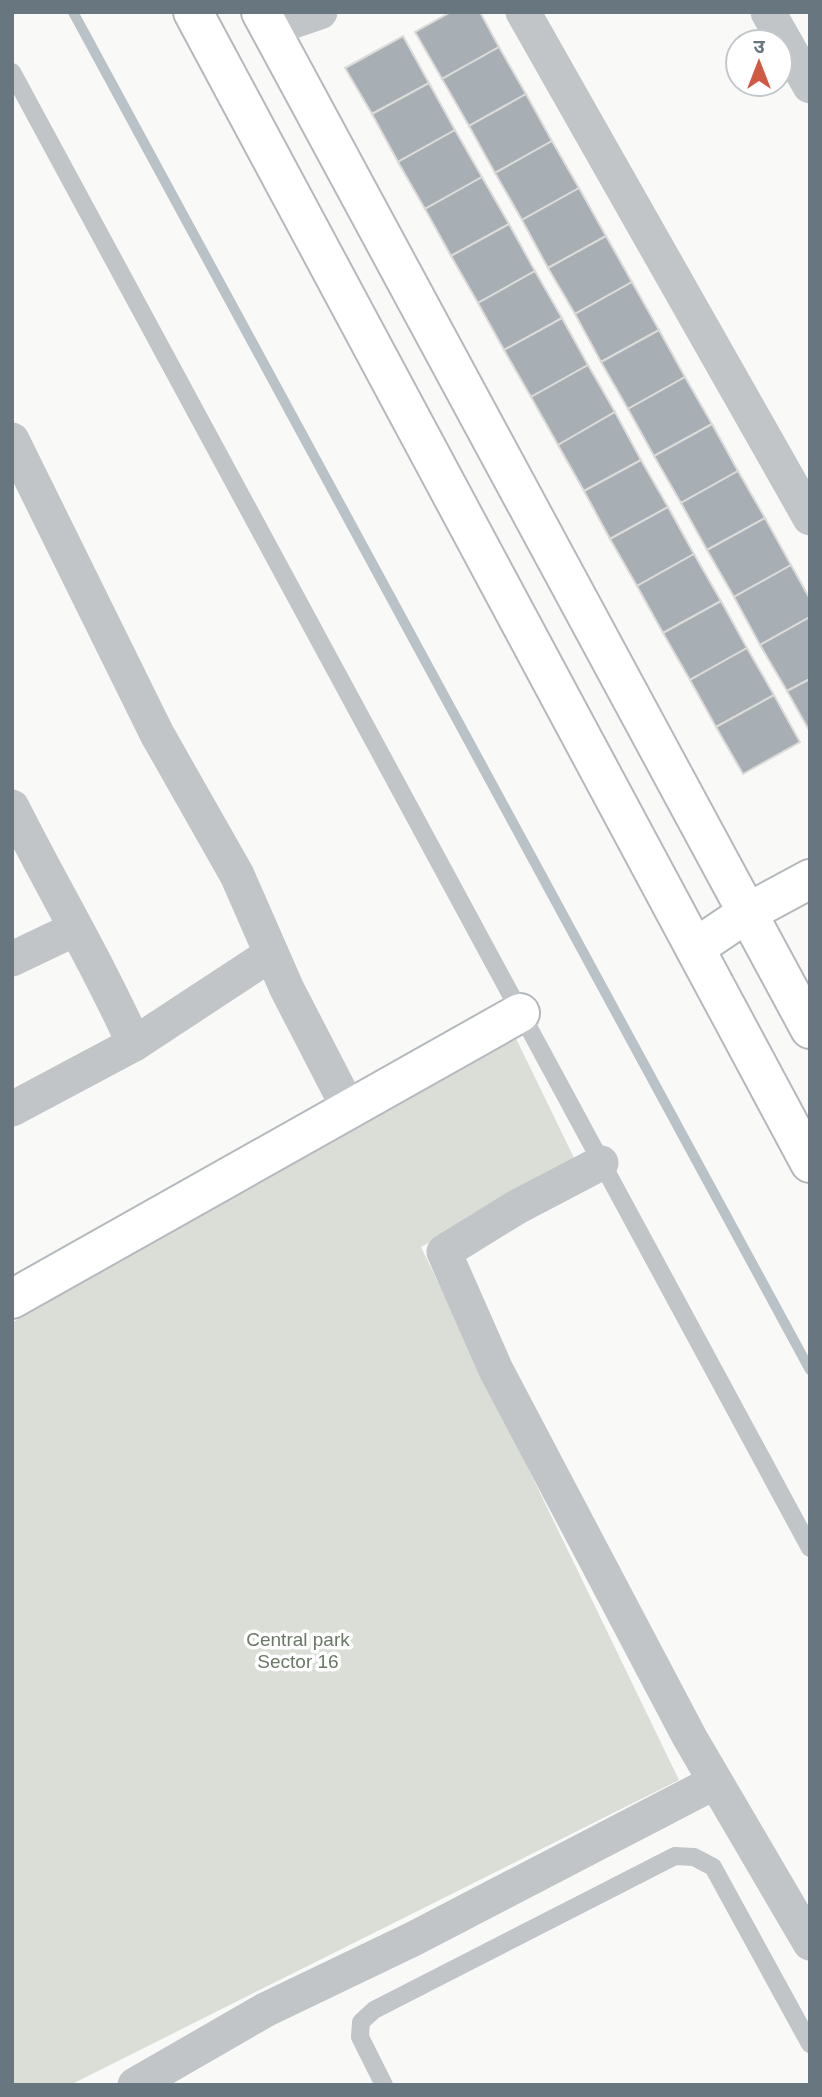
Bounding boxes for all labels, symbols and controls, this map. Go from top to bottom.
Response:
north arrow [724,28,794,98]
text: उ [753,36,765,57]
park label: Central park Sector 16 [246,1629,350,1672]

